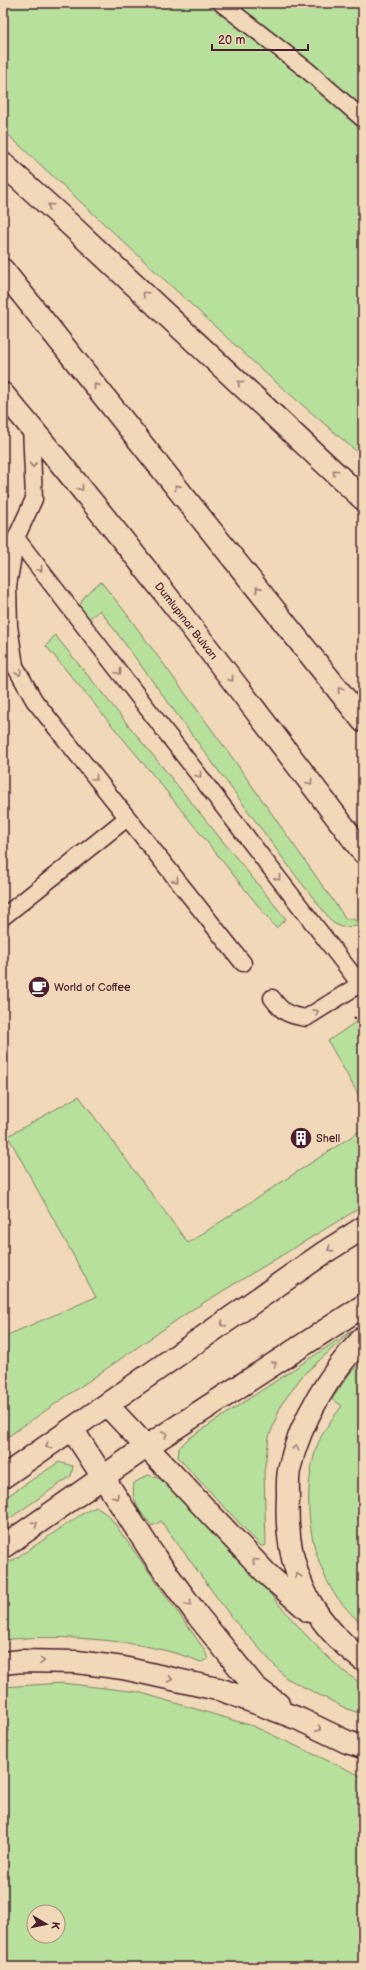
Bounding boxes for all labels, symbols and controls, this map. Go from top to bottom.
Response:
scale bar [212,26,308,52]
text: 20 m [218,33,245,48]
one-way arrow [47,203,55,211]
one-way arrow [142,292,150,299]
one-way arrow [237,381,245,388]
one-way arrow [93,383,100,390]
one-way arrow [28,462,37,468]
one-way arrow [332,470,339,477]
one-way arrow [77,484,84,491]
one-way arrow [175,485,182,492]
one-way arrow [35,565,42,572]
street label: Dumlupınar Bulvarı [152,580,220,662]
one-way arrow [256,586,263,593]
one-way arrow [114,668,121,675]
one-way arrow [15,669,22,676]
one-way arrow [226,674,233,681]
one-way arrow [337,688,344,695]
one-way arrow [194,771,201,778]
one-way arrow [91,773,98,780]
one-way arrow [305,777,312,784]
one-way arrow [273,874,280,881]
one-way arrow [172,875,179,882]
cafe icon: World of Coffee [26,974,52,1000]
place label: World of Coffee [54,981,131,994]
one-way arrow [312,1010,319,1017]
building icon: Shell [288,1125,314,1151]
place label: Shell [316,1132,340,1145]
one-way arrow [327,1244,334,1252]
one-way arrow [221,1319,228,1326]
one-way arrow [270,1361,277,1369]
one-way arrow [161,1432,168,1439]
one-way arrow [45,1441,52,1449]
one-way arrow [291,1445,300,1452]
one-way arrow [111,1493,119,1500]
one-way arrow [31,1521,38,1529]
one-way arrow [252,1558,259,1566]
one-way arrow [294,1572,302,1579]
one-way arrow [185,1600,192,1607]
one-way arrow [39,1657,45,1666]
one-way arrow [167,1674,173,1682]
one-way arrow [315,1724,323,1732]
north arrow [26,1904,66,1944]
text: K [48,1921,62,1931]

